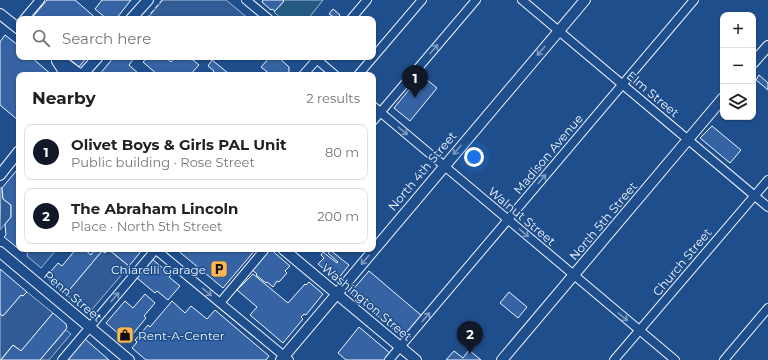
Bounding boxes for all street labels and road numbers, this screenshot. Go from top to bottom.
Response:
street label: Elm Street [624,68,682,120]
street label: Madison Avenue [510,111,586,197]
street label: North 4th Street [385,128,460,214]
street label: North 5th Street [566,179,640,263]
street label: Walnut Street [485,183,559,249]
street label: Church Street [649,225,715,299]
street label: Washington Street [319,260,415,344]
street label: Penn Street [41,267,105,325]

